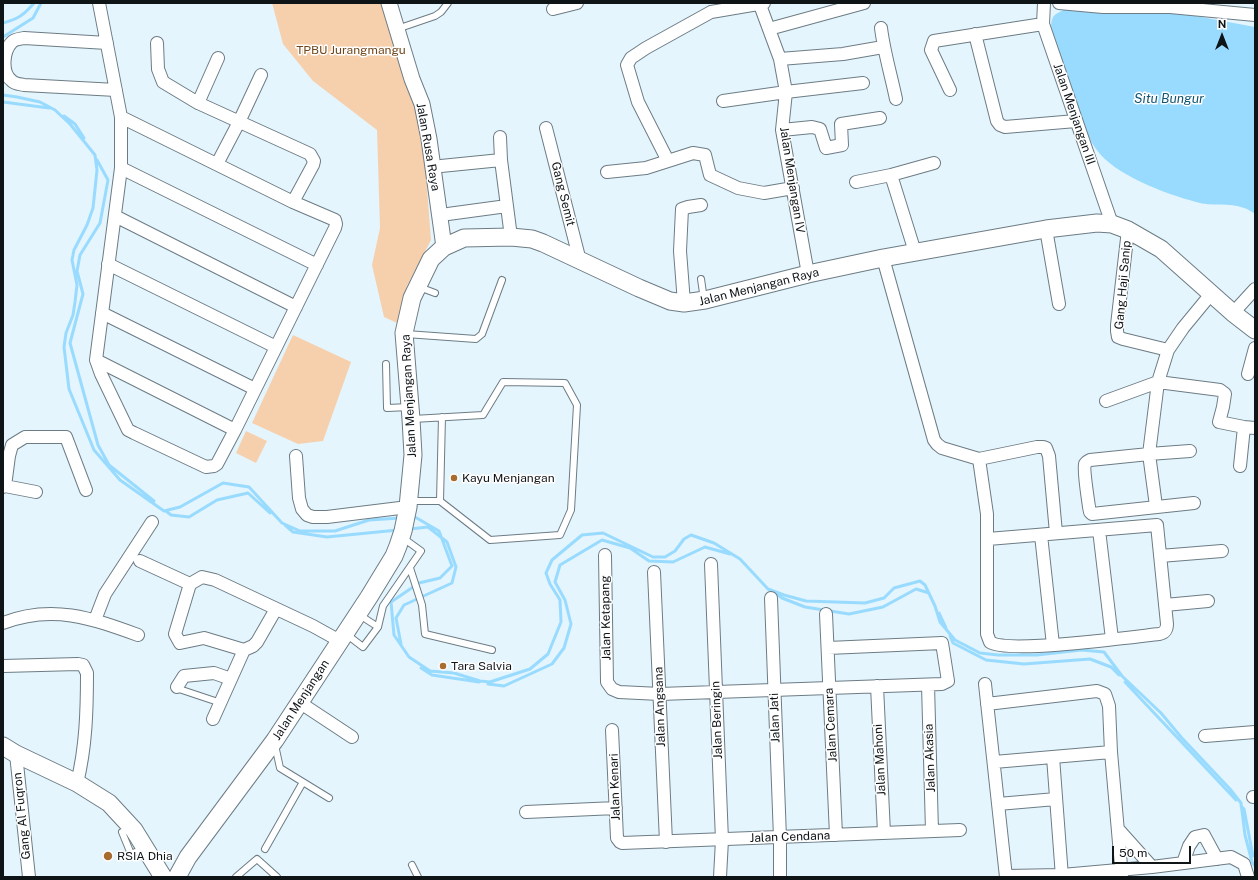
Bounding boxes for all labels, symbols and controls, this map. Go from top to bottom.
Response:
north arrow [1202,16,1242,56]
text: N [1218,18,1226,30]
park label: TPBU Jurangmangu [296,43,406,57]
street label: Jalan Menjangan III [1050,61,1098,167]
water label: Situ Bungur [1134,91,1204,107]
street label: Jalan Rusa Raya [413,102,443,192]
street label: Jalan Menjangan IV [776,126,808,234]
street label: Gang Semit [548,160,578,228]
street label: Gang Haji Sanip [1112,240,1134,330]
street label: Jalan Menjangan Raya [697,265,821,309]
street label: Jalan Menjangan Raya [399,334,419,458]
place label: Kayu Menjangan [462,471,555,485]
marker: Kayu Menjangan [449,473,459,483]
street label: Jalan Ketapang [598,575,614,661]
street label: Jalan Menjangan [270,657,332,743]
place label: Tara Salvia [451,659,512,673]
marker: Tara Salvia [438,661,448,671]
street label: Jalan Angsana [651,667,669,747]
street label: Jalan Beringin [708,681,726,759]
street label: Jalan Cemara [822,687,840,763]
street label: Jalan Jati [767,693,783,743]
street label: Jalan Akasia [922,723,938,793]
street label: Jalan Mahoni [871,724,889,796]
street label: Jalan Kenari [607,753,623,821]
street label: Gang Al Fuqron [10,772,34,860]
street label: Jalan Cendana [749,828,831,846]
scale bar [1114,838,1193,864]
text: 50 m [1119,846,1147,860]
place label: RSIA Dhia [117,849,173,863]
marker: RSIA Dhia [102,850,114,862]

